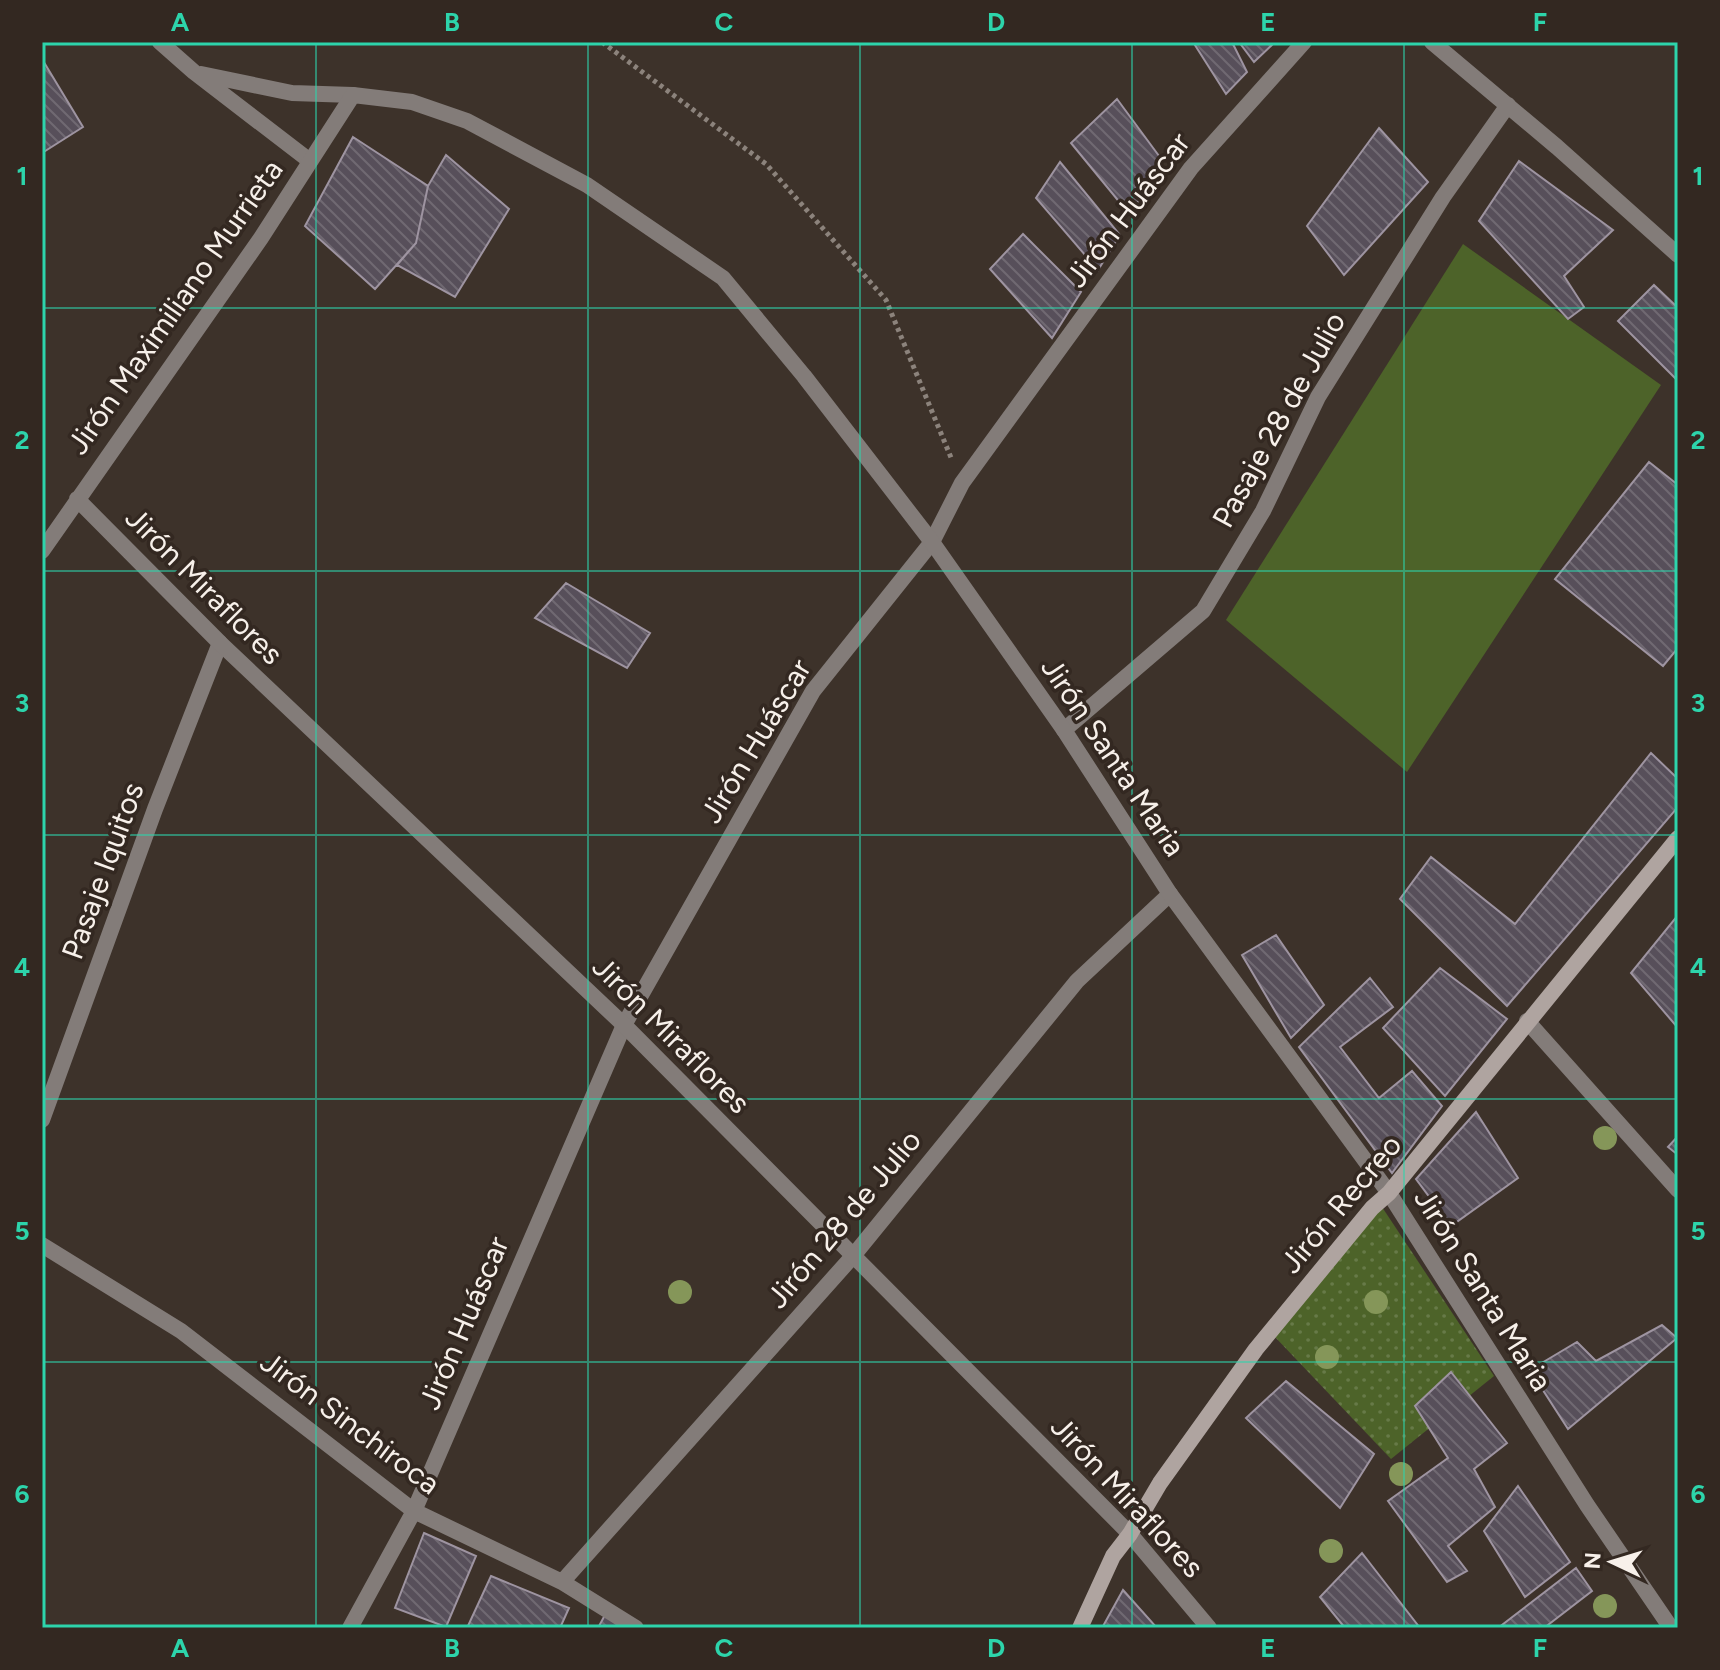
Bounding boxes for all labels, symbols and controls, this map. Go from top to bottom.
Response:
text: A [171,6,190,38]
text: B [444,6,460,38]
text: C [715,6,734,38]
text: D [987,6,1005,38]
text: E [1260,6,1276,38]
text: F [1533,6,1547,38]
street label: Jirón Huáscar [1057,125,1198,294]
street label: Jirón Maximiliano Murrieta [59,152,290,461]
text: 1 [17,160,27,192]
text: 1 [1693,160,1703,192]
street label: Pasaje 28 de Julio [1204,306,1353,534]
text: 2 [14,424,30,456]
text: 2 [1690,424,1706,456]
street label: Jirón Miraflores [118,499,291,672]
street label: Jirón Santa Maria [1033,650,1194,863]
street label: Jirón Huáscar [692,652,819,829]
text: 3 [15,687,29,719]
text: 3 [1691,687,1705,719]
street label: Pasaje Iquitos [53,777,152,964]
street label: Jirón Miraflores [585,948,758,1121]
text: 4 [14,951,30,983]
text: 4 [1690,951,1706,983]
street label: Jirón 28 de Julio [758,1122,929,1315]
street label: Jirón Recreo [1272,1127,1409,1280]
street label: Jirón Santa Maria [1406,1182,1560,1398]
text: 5 [14,1215,30,1247]
text: 5 [1690,1215,1706,1247]
street label: Jirón Huáscar [411,1231,517,1415]
street label: Jirón Sinchiroca [253,1343,447,1502]
street label: Jirón Miraflores [1043,1408,1212,1585]
text: 6 [14,1478,30,1510]
text: 6 [1690,1478,1706,1510]
north arrow [1572,1522,1652,1602]
text: N [1578,1551,1607,1570]
text: A [171,1632,190,1664]
text: B [444,1632,460,1664]
text: C [715,1632,734,1664]
text: D [987,1632,1005,1664]
text: E [1260,1632,1276,1664]
text: F [1533,1632,1547,1664]

